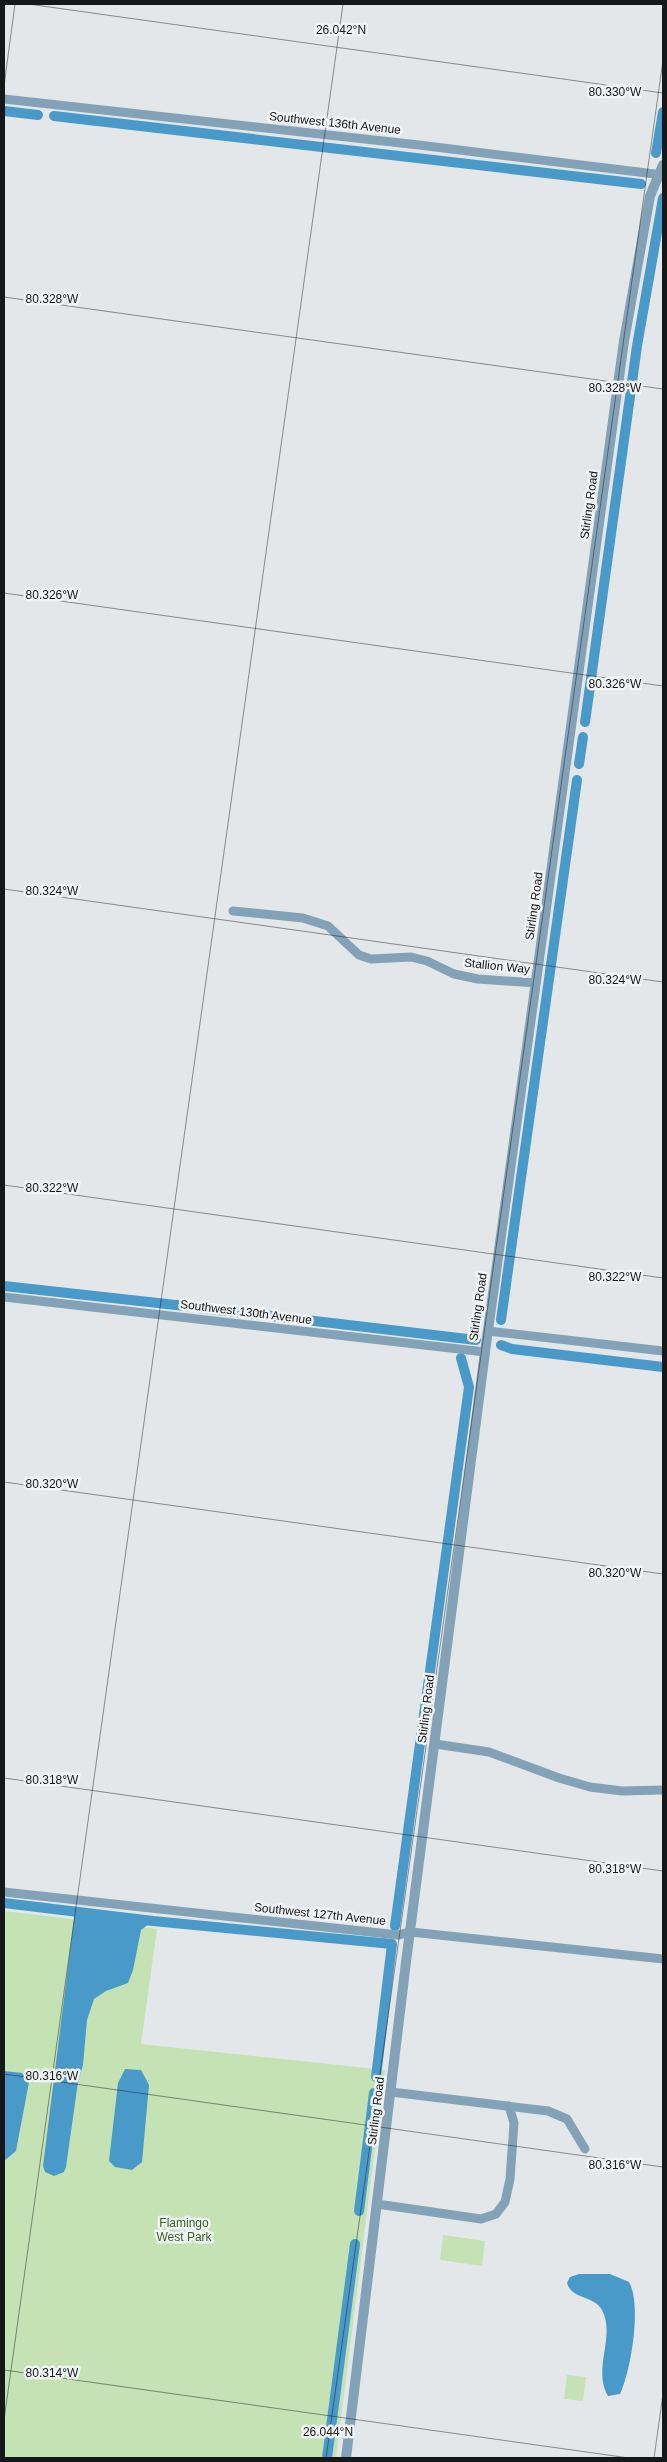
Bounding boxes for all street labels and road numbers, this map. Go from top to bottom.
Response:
street label: Southwest 136th Avenue [268,109,402,137]
street label: Stirling Road [577,470,601,540]
street label: Stirling Road [522,871,546,941]
street label: Stallion Way [463,956,531,976]
street label: Stirling Road [466,1272,490,1342]
street label: Southwest 130th Avenue [179,1297,313,1327]
street label: Stirling Road [415,1674,437,1744]
street label: Southwest 127th Avenue [253,1900,387,1928]
street label: Stirling Road [365,2076,387,2146]

